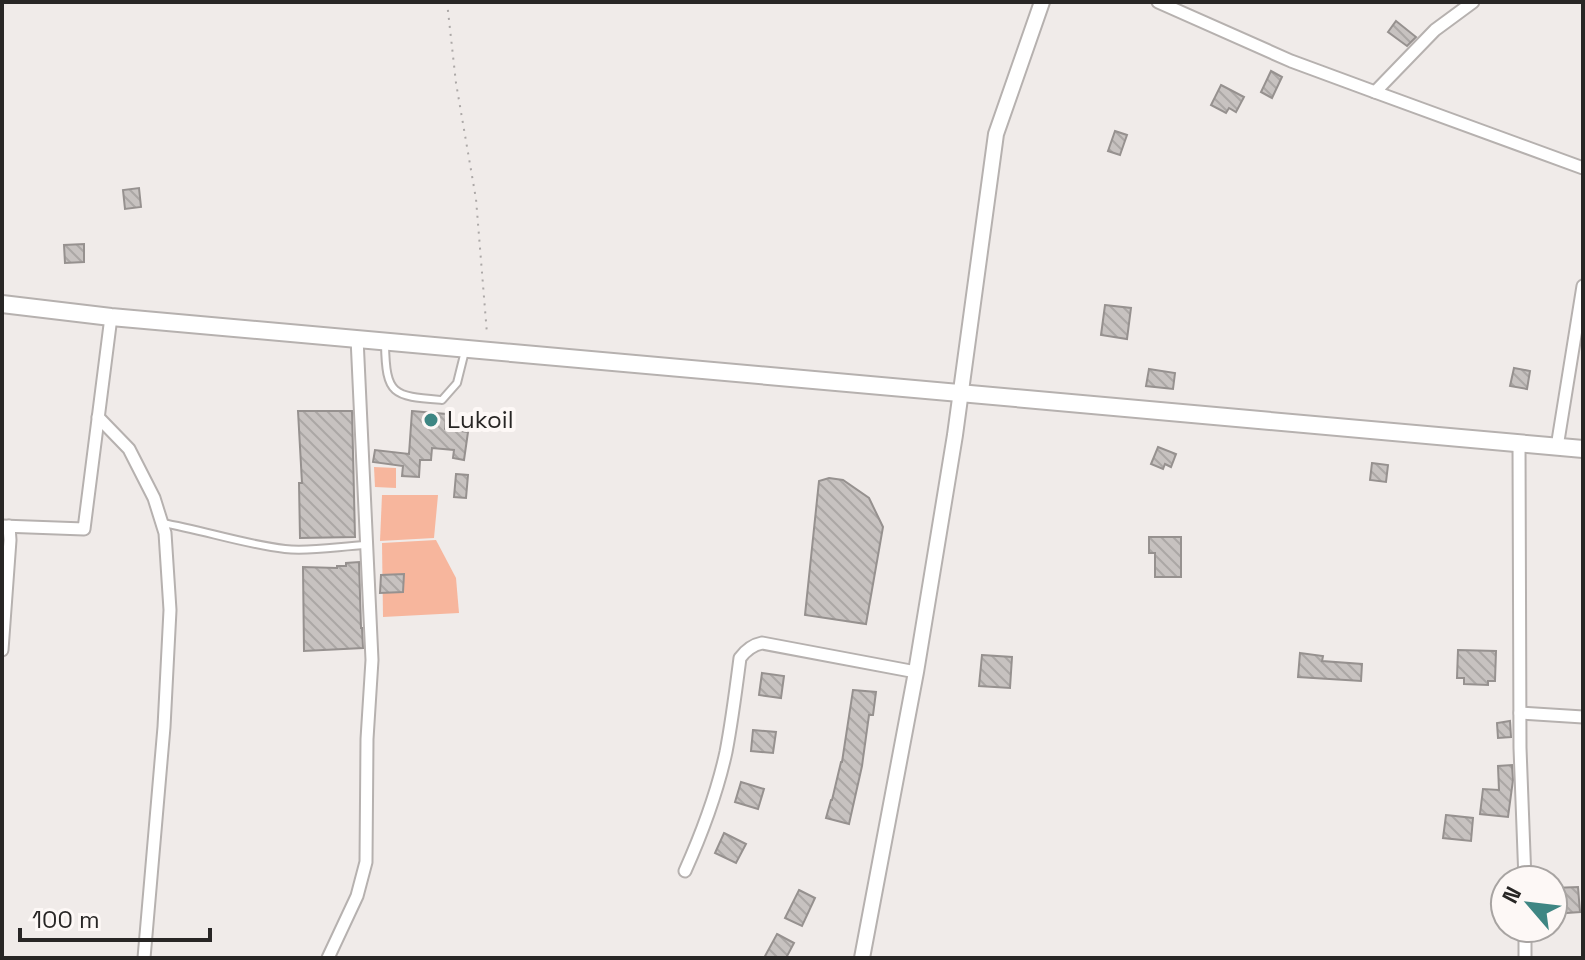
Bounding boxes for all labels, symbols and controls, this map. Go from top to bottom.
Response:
place label: Lukoil [447,404,514,435]
marker: Lukoil [422,411,440,429]
north arrow [1489,864,1569,944]
text: N [1496,882,1527,908]
scale bar [20,892,210,942]
text: 100 m [32,904,100,935]

